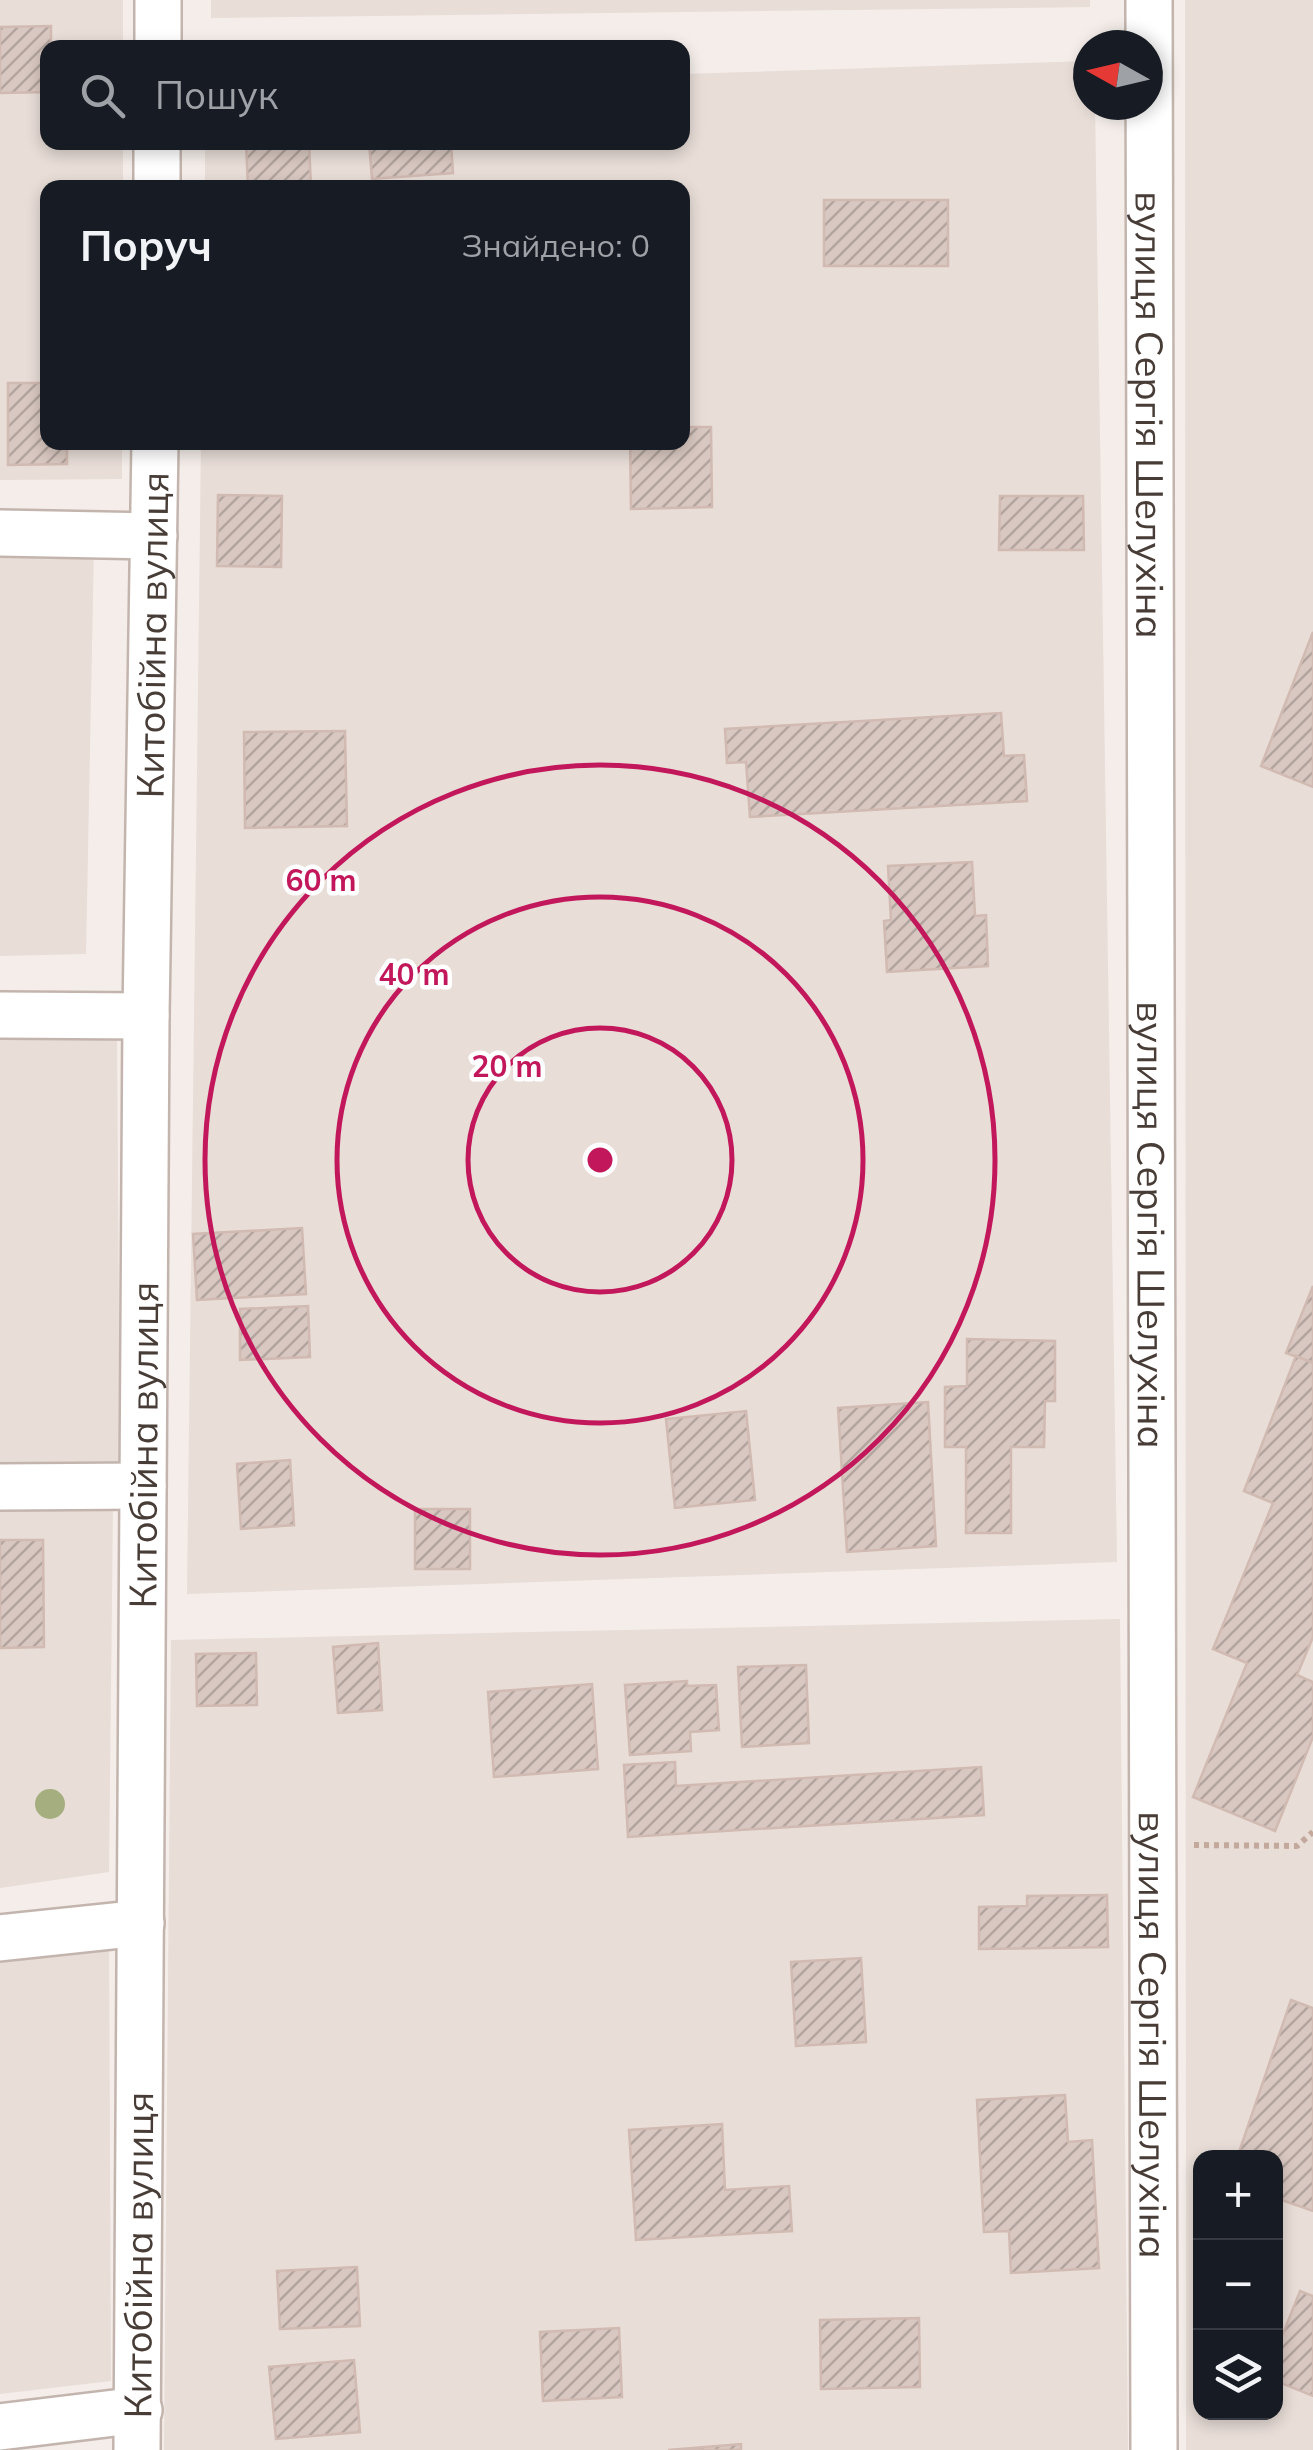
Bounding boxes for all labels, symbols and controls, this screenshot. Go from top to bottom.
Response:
north arrow [1073,30,1163,120]
search box [40,40,690,150]
icon: search [75,68,130,123]
text: Пошук [155,71,278,119]
street label: вулиця Сергія Шелухіна [1125,191,1174,639]
text: Поруч [80,219,212,272]
text: Знайдено: 0 [462,225,650,265]
street label: Китобійна вулиця [125,471,179,799]
text: 60 m [285,861,357,899]
text: 40 m [378,955,450,993]
street label: вулиця Сергія Шелухіна [1127,1001,1176,1449]
text: 20 m [471,1047,543,1085]
centre of rings [582,1142,618,1178]
street label: Китобійна вулиця [118,1282,168,1608]
street label: вулиця Сергія Шелухіна [1129,1811,1178,2259]
street label: Китобійна вулиця [113,2092,163,2418]
map controls [1193,2150,1283,2420]
button: + [1193,2150,1283,2240]
button: − [1193,2240,1283,2330]
button: layers [1193,2330,1283,2420]

